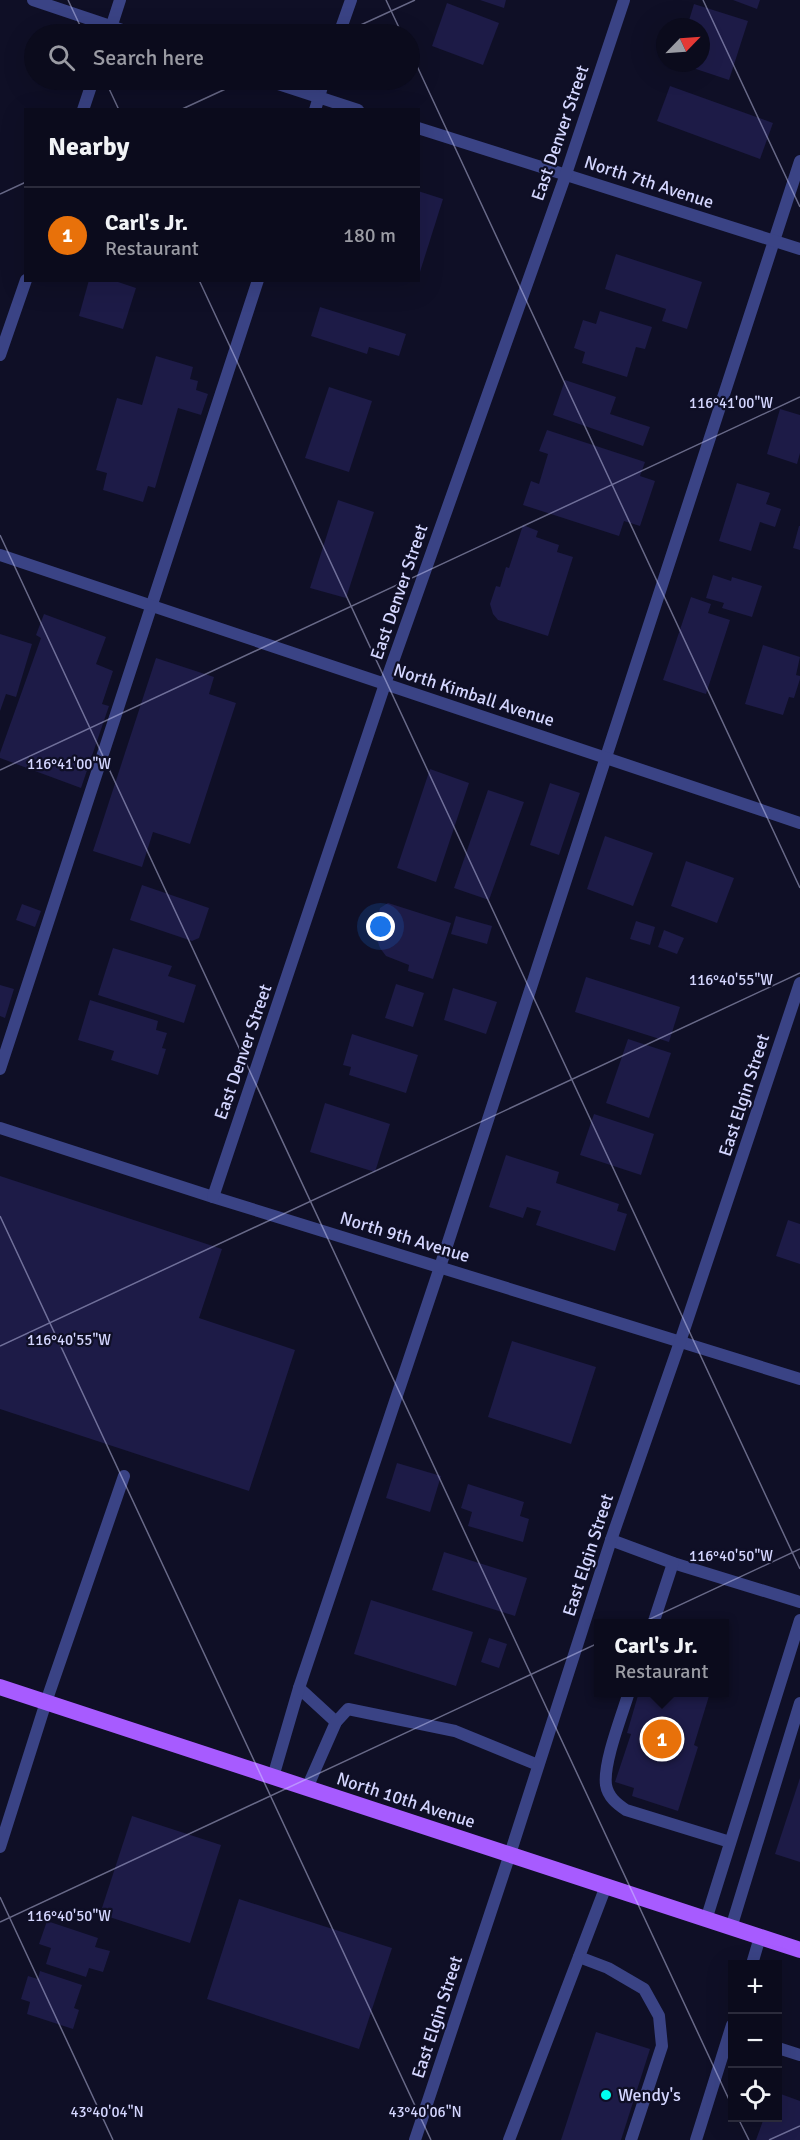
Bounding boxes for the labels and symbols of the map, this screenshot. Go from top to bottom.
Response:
north arrow [656,18,710,72]
street label: East Denver Street [526,62,594,204]
street label: North 7th Avenue [582,151,716,213]
text: 116°41'00"W [689,394,773,412]
street label: East Denver Street [365,521,433,663]
street label: North Kimball Avenue [391,659,557,731]
text: 116°41'00"W [27,755,111,773]
your location [366,912,395,941]
text: 116°40'55"W [689,971,773,989]
street label: East Denver Street [209,981,277,1123]
street label: East Elgin Street [714,1031,774,1159]
street label: North 9th Avenue [337,1207,473,1267]
text: 116°40'55"W [27,1331,111,1349]
street label: East Elgin Street [558,1491,618,1619]
text: 116°40'50"W [689,1547,773,1565]
pin: 1 [642,1716,682,1762]
street label: North 10th Avenue [334,1767,478,1833]
text: 116°40'50"W [27,1907,111,1925]
street label: East Elgin Street [407,1953,467,2081]
place label: Wendy's [618,2084,681,2106]
marker: Wendy's [599,2088,613,2102]
text: 43°40'04"N [70,2103,144,2121]
text: 43°40'06"N [388,2103,462,2121]

